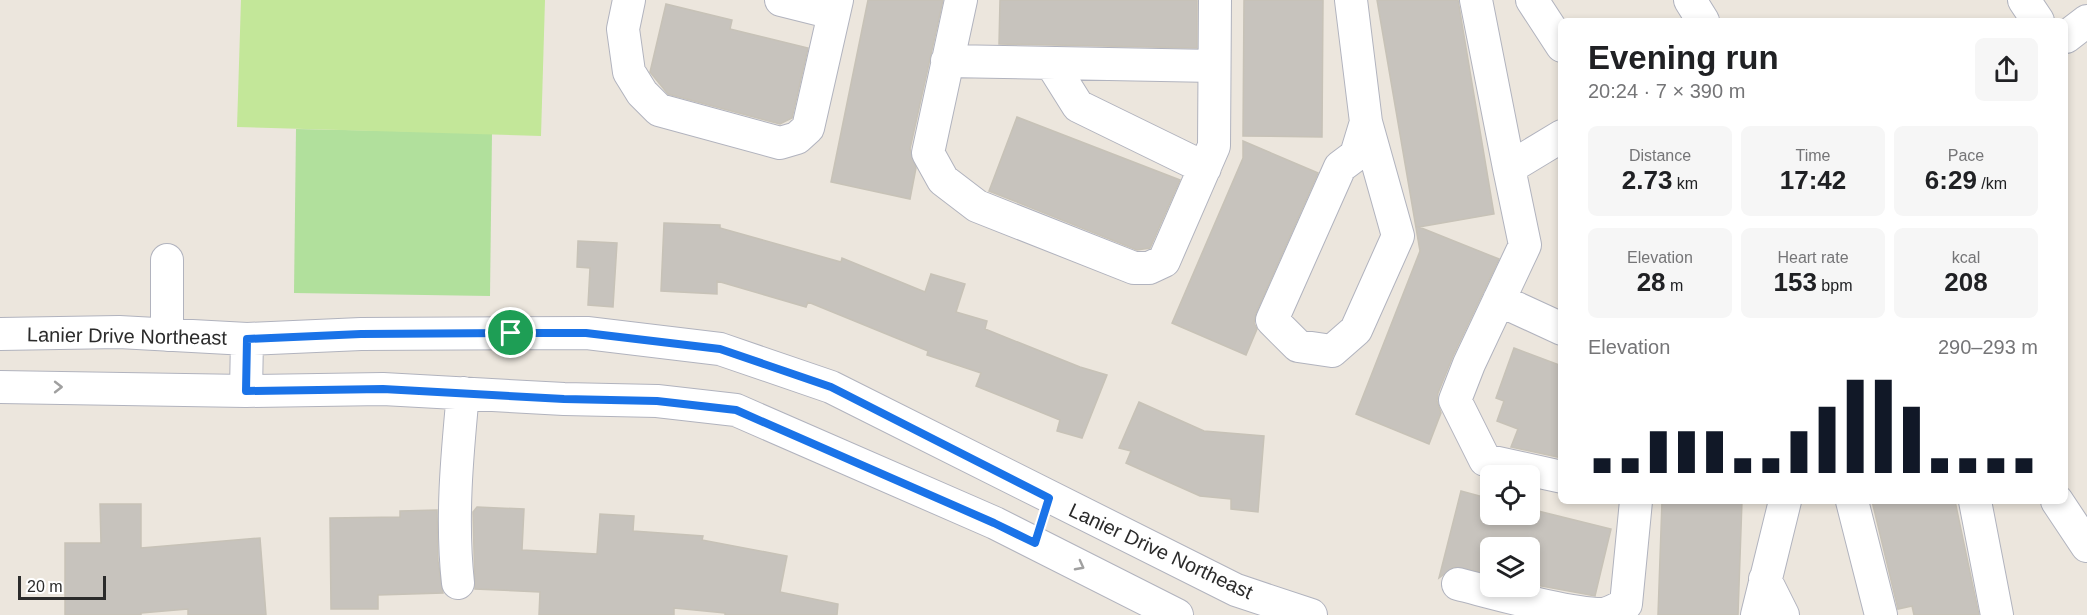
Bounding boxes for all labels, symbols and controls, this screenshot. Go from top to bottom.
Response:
button: share [1975,38,2038,101]
text: Evening run [1588,39,1779,76]
text: 20:24 · 7 × 390 m [1588,80,1745,102]
text: Distance [1629,147,1691,164]
text: Time [1796,147,1830,164]
text: Pace [1948,147,1984,164]
text: 2.73 [1622,165,1672,195]
text: 17:42 [1780,165,1846,195]
text: 6:29 [1925,165,1977,195]
text: km [1672,175,1698,192]
text: /km [1977,175,2007,192]
text: Elevation [1627,249,1693,266]
text: Heart rate [1777,249,1849,266]
text: kcal [1952,249,1980,266]
text: 28 [1637,267,1666,297]
text: 153 [1774,267,1817,297]
text: 208 [1944,267,1988,297]
text: m [1666,277,1683,294]
text: bpm [1817,277,1852,294]
pin [485,307,536,358]
icon: arrive [494,316,527,349]
street label: Lanier Drive Northeast [27,323,228,349]
text: Elevation [1588,336,1670,358]
text: 290–293 m [1938,336,2038,358]
one-way arrow [54,381,63,393]
map controls [1480,465,1540,597]
button: locate [1480,465,1540,525]
street label: Lanier Drive Northeast [1066,499,1257,603]
button: layers [1480,537,1540,597]
one-way arrow [1073,559,1084,571]
scale bar [18,573,106,600]
text: 20 m [27,578,63,595]

